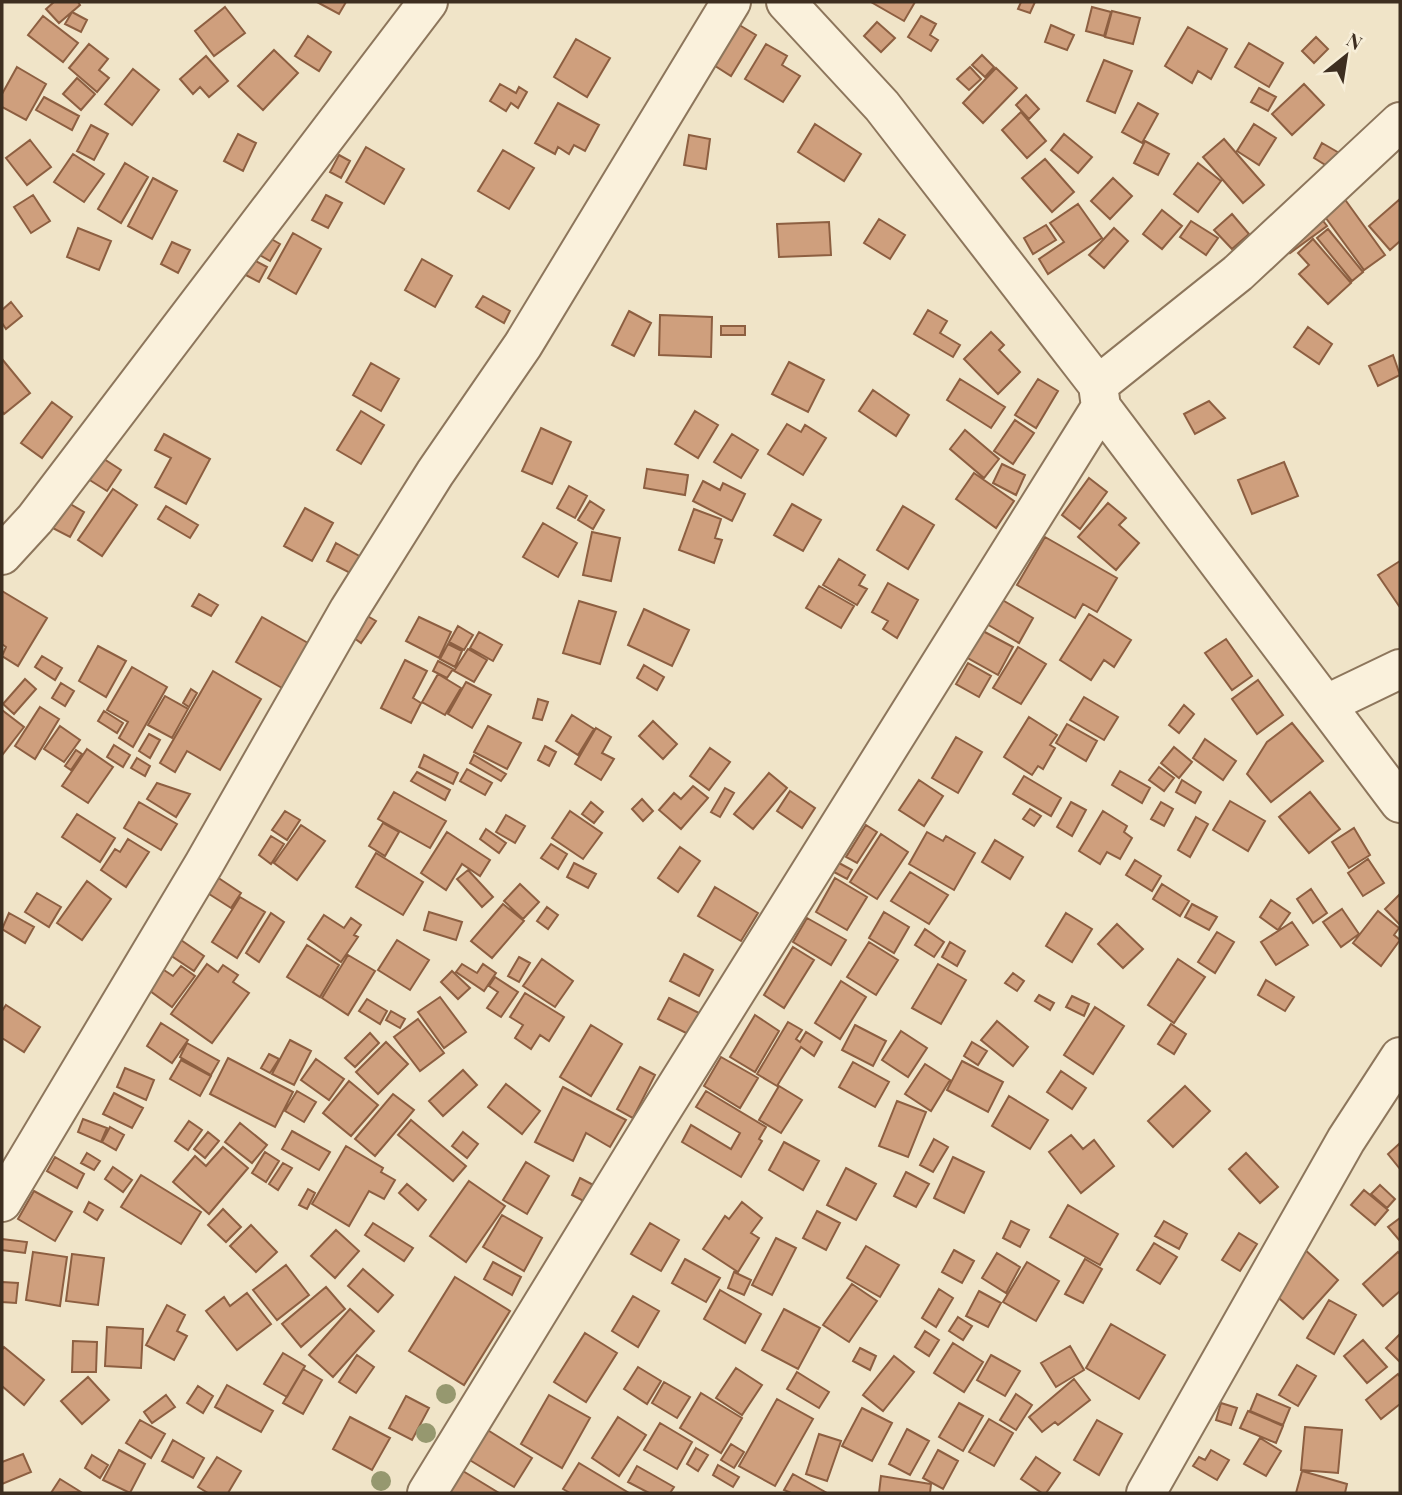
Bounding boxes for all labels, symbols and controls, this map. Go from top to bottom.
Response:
north arrow [1311,21,1381,91]
text: N [1343,26,1368,55]

